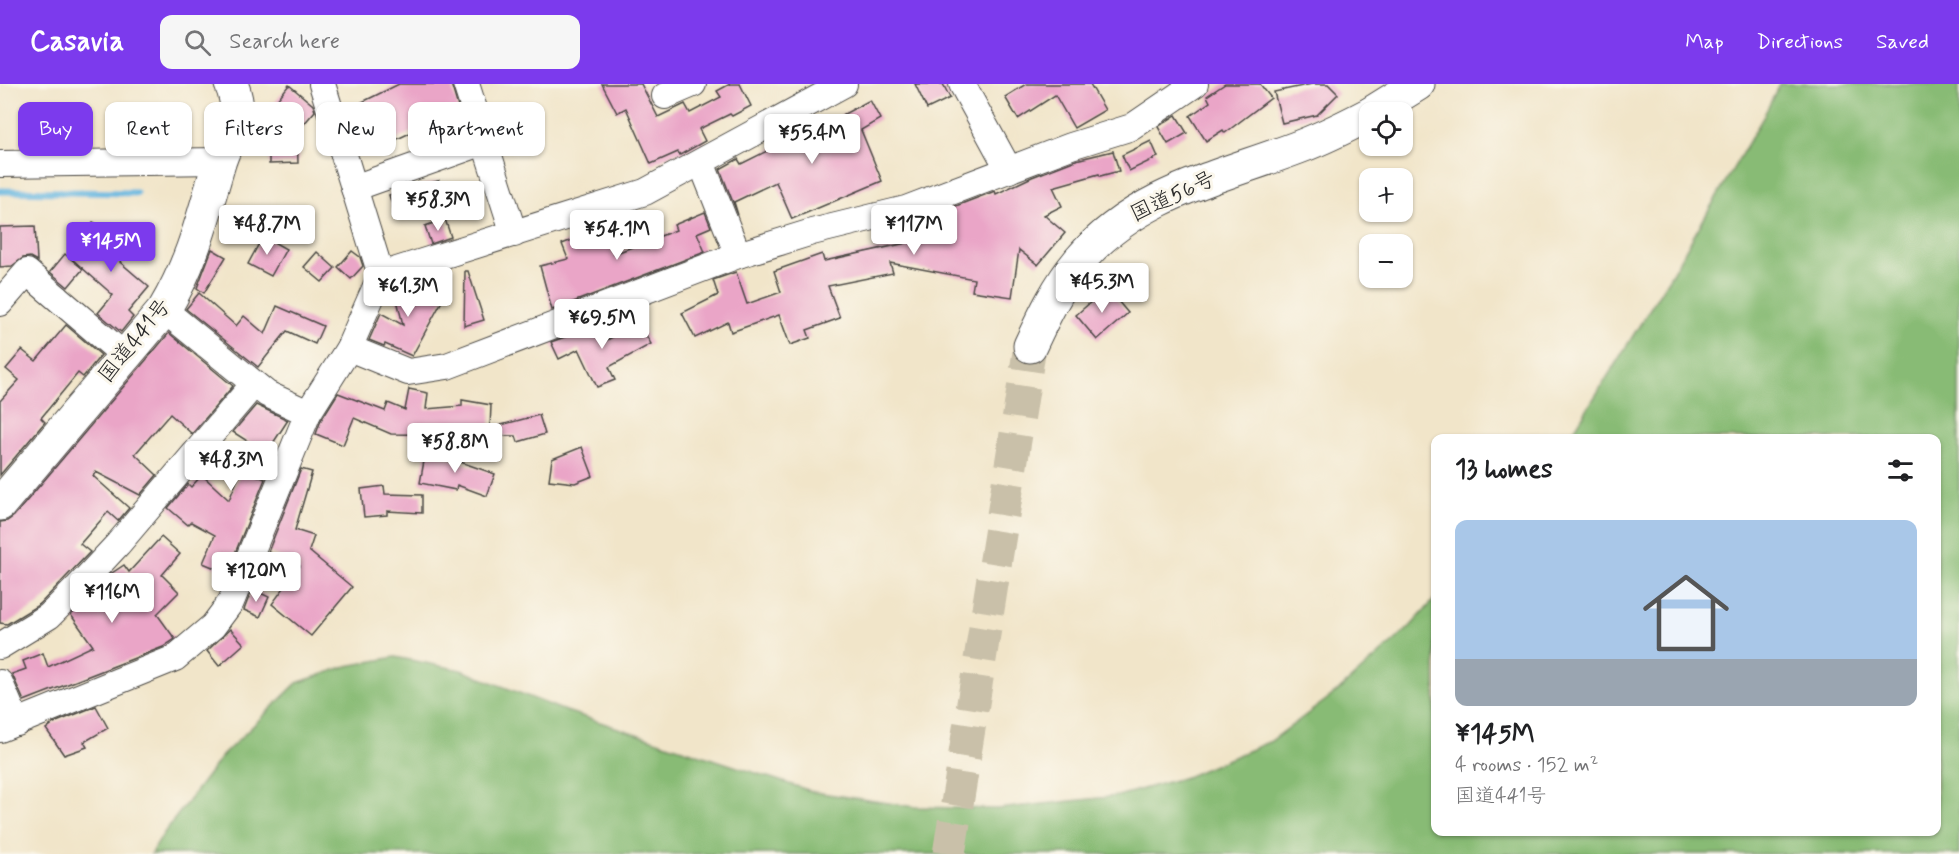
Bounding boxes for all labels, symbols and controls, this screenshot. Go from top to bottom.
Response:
search box [160,15,580,69]
text: Casavia [30,24,124,61]
icon: search [181,26,214,59]
text: Search here [229,28,340,56]
text: Map [1685,28,1724,56]
text: Directions [1757,28,1843,56]
text: Saved [1876,28,1929,56]
chip: Buy [18,102,93,156]
chip: Rent [105,102,192,156]
chip: Filters [204,102,304,156]
chip: New [316,102,396,156]
chip: Apartment [408,102,545,156]
map controls [1359,102,1413,288]
button: locate [1359,102,1413,156]
pin: ¥55.4M [763,114,861,165]
text: ¥55.4M [778,120,846,147]
street label: 国道56号 [1126,165,1220,229]
button: + [1359,168,1413,222]
pin: ¥58.3M [389,181,487,232]
text: ¥58.3M [405,187,471,214]
pin: ¥48.7M [218,205,316,256]
pin: ¥117M [872,205,956,256]
pin: ¥54.1M [568,210,666,261]
text: ¥48.7M [233,211,301,238]
text: ¥117M [885,211,943,238]
text: ¥54.1M [584,216,650,243]
pin: ¥145M [69,222,153,273]
text: ¥145M [80,228,142,255]
button: − [1359,234,1413,288]
pin: ¥45.3M [1053,263,1151,314]
pin: ¥61.3M [359,267,457,318]
text: ¥45.3M [1070,269,1134,296]
text: ¥61.3M [377,273,439,300]
street label: 国道441号 [92,293,178,389]
pin: ¥69.5M [553,299,651,350]
text: ¥69.5M [568,305,636,332]
pin: ¥58.8M [406,423,504,474]
text: ¥58.8M [421,429,489,456]
pin: ¥48.3M [182,441,280,492]
text: ¥48.3M [199,447,263,474]
text: 13 homes [1455,453,1553,487]
icon: filters [1884,454,1917,487]
pin: ¥120M [214,552,298,603]
text: ¥120M [226,558,286,585]
icon: home [1632,559,1740,667]
pin: ¥116M [70,573,154,624]
text: ¥116M [84,579,140,606]
text: ¥145M [1455,718,1535,752]
text: 4 rooms · 152 m² [1455,752,1598,779]
text: 国道441号 [1455,783,1547,810]

